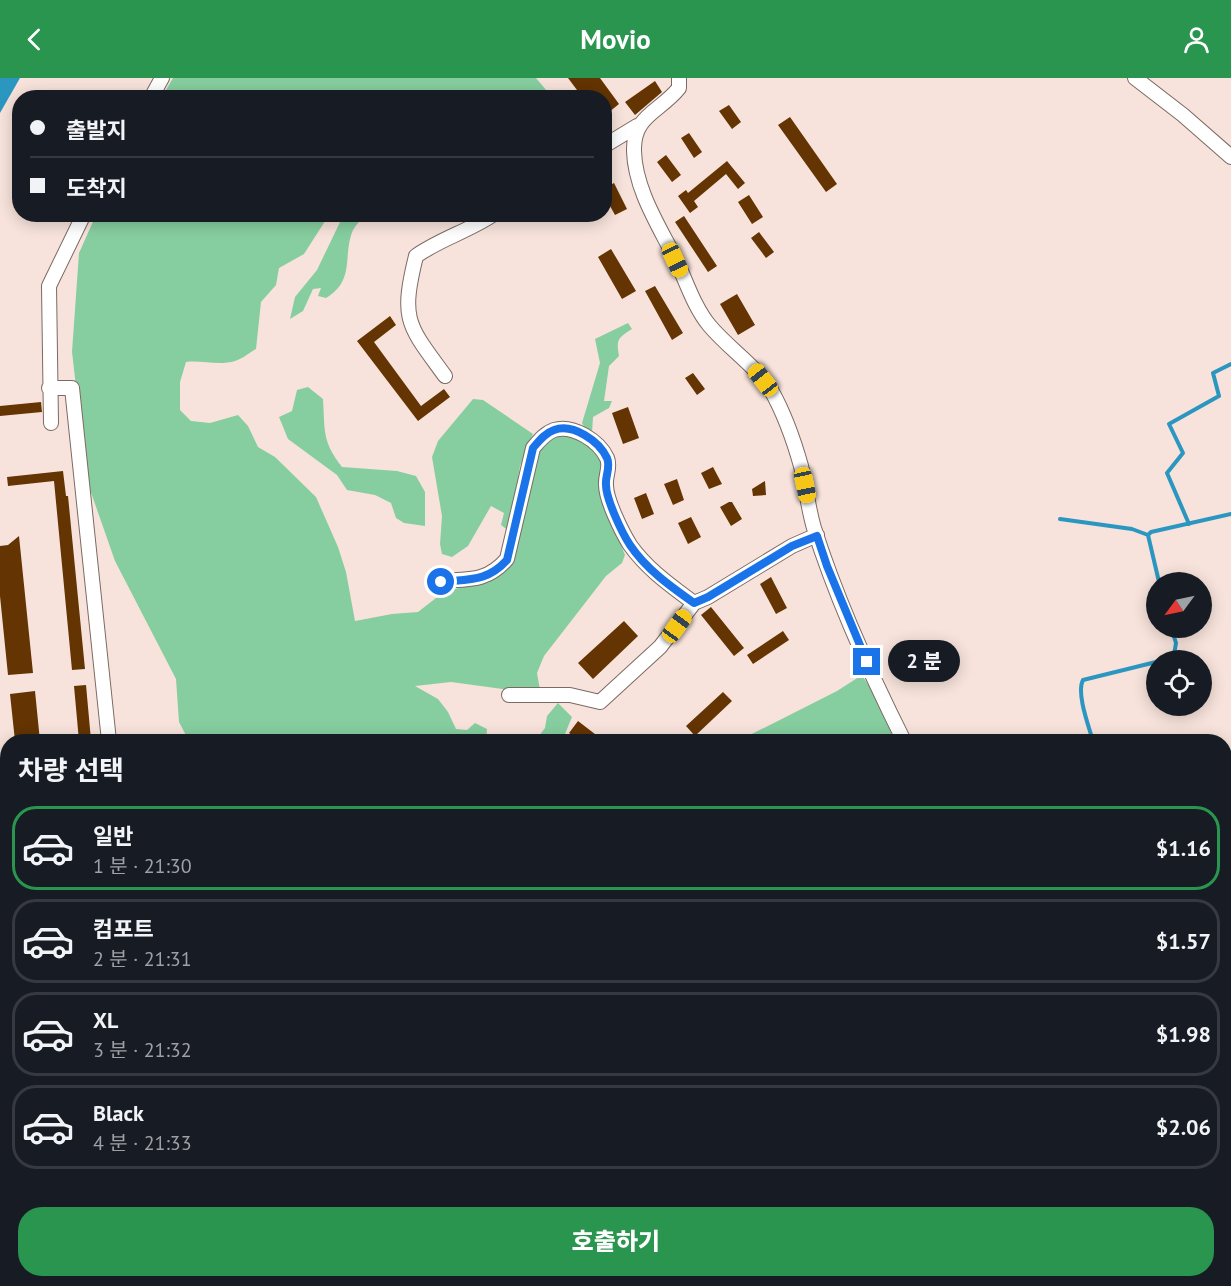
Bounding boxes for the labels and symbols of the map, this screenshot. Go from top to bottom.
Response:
car [659,240,691,280]
car [745,360,781,400]
car [792,466,818,504]
route start [427,568,454,595]
north arrow [1146,572,1212,638]
car [659,606,695,646]
callout: 2 분 [888,641,960,683]
route end [853,648,880,675]

